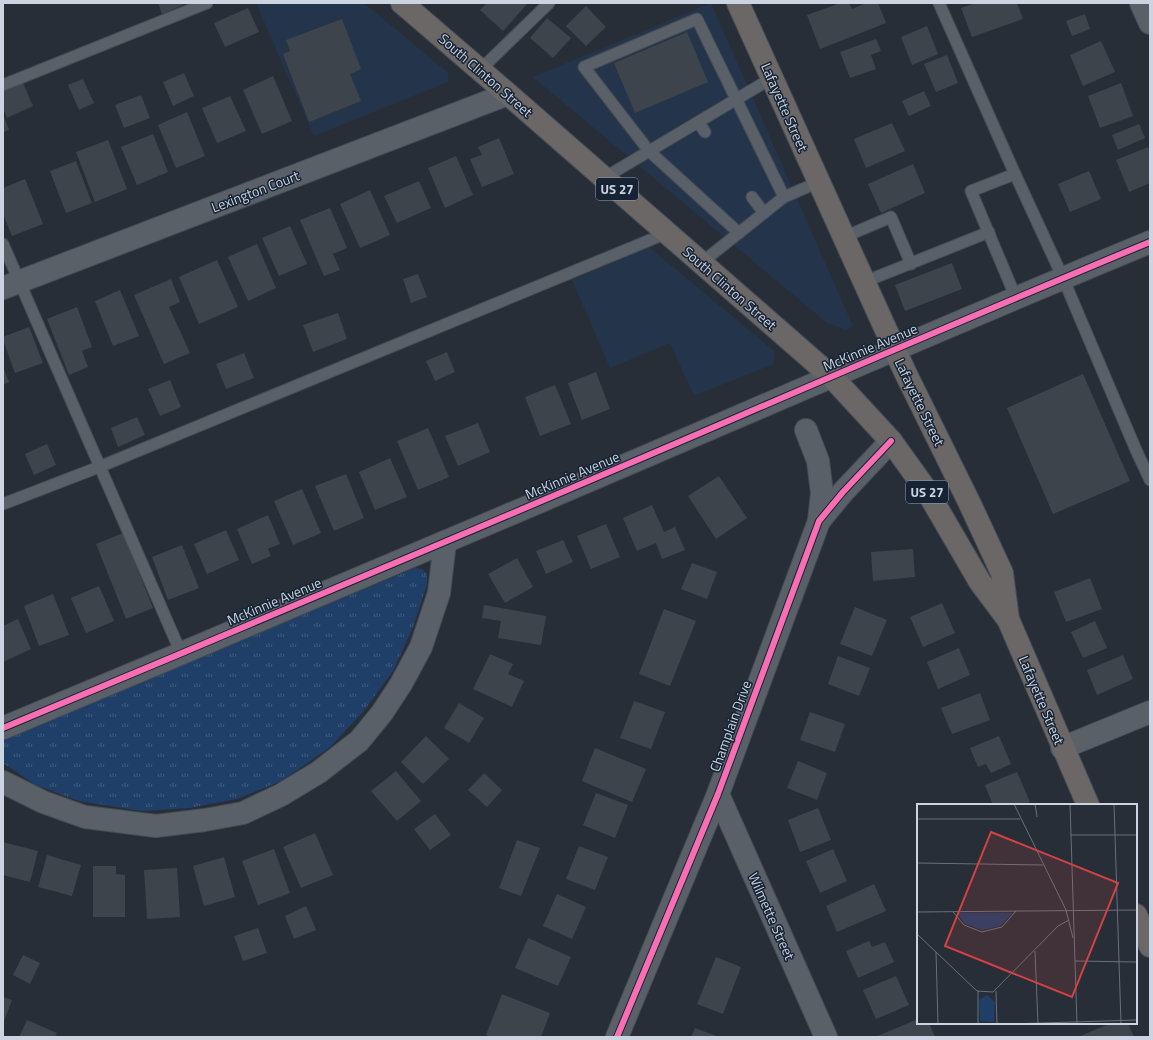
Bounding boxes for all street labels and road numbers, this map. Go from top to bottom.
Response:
street label: South Clinton Street [434,28,538,122]
street label: Lafayette Street [756,59,814,155]
street label: Lexington Court [208,165,302,217]
road number: US 27 [596,178,638,200]
street label: South Clinton Street [678,241,782,335]
street label: McKinnie Avenue [819,318,921,376]
street label: Lafayette Street [890,355,950,449]
street label: McKinnie Avenue [521,446,623,504]
road number: US 27 [906,481,948,503]
street label: McKinnie Avenue [223,572,325,630]
street label: Lafayette Street [1014,652,1070,748]
street label: Champlain Drive [704,677,756,775]
street label: Wilmette Street [743,869,801,963]

